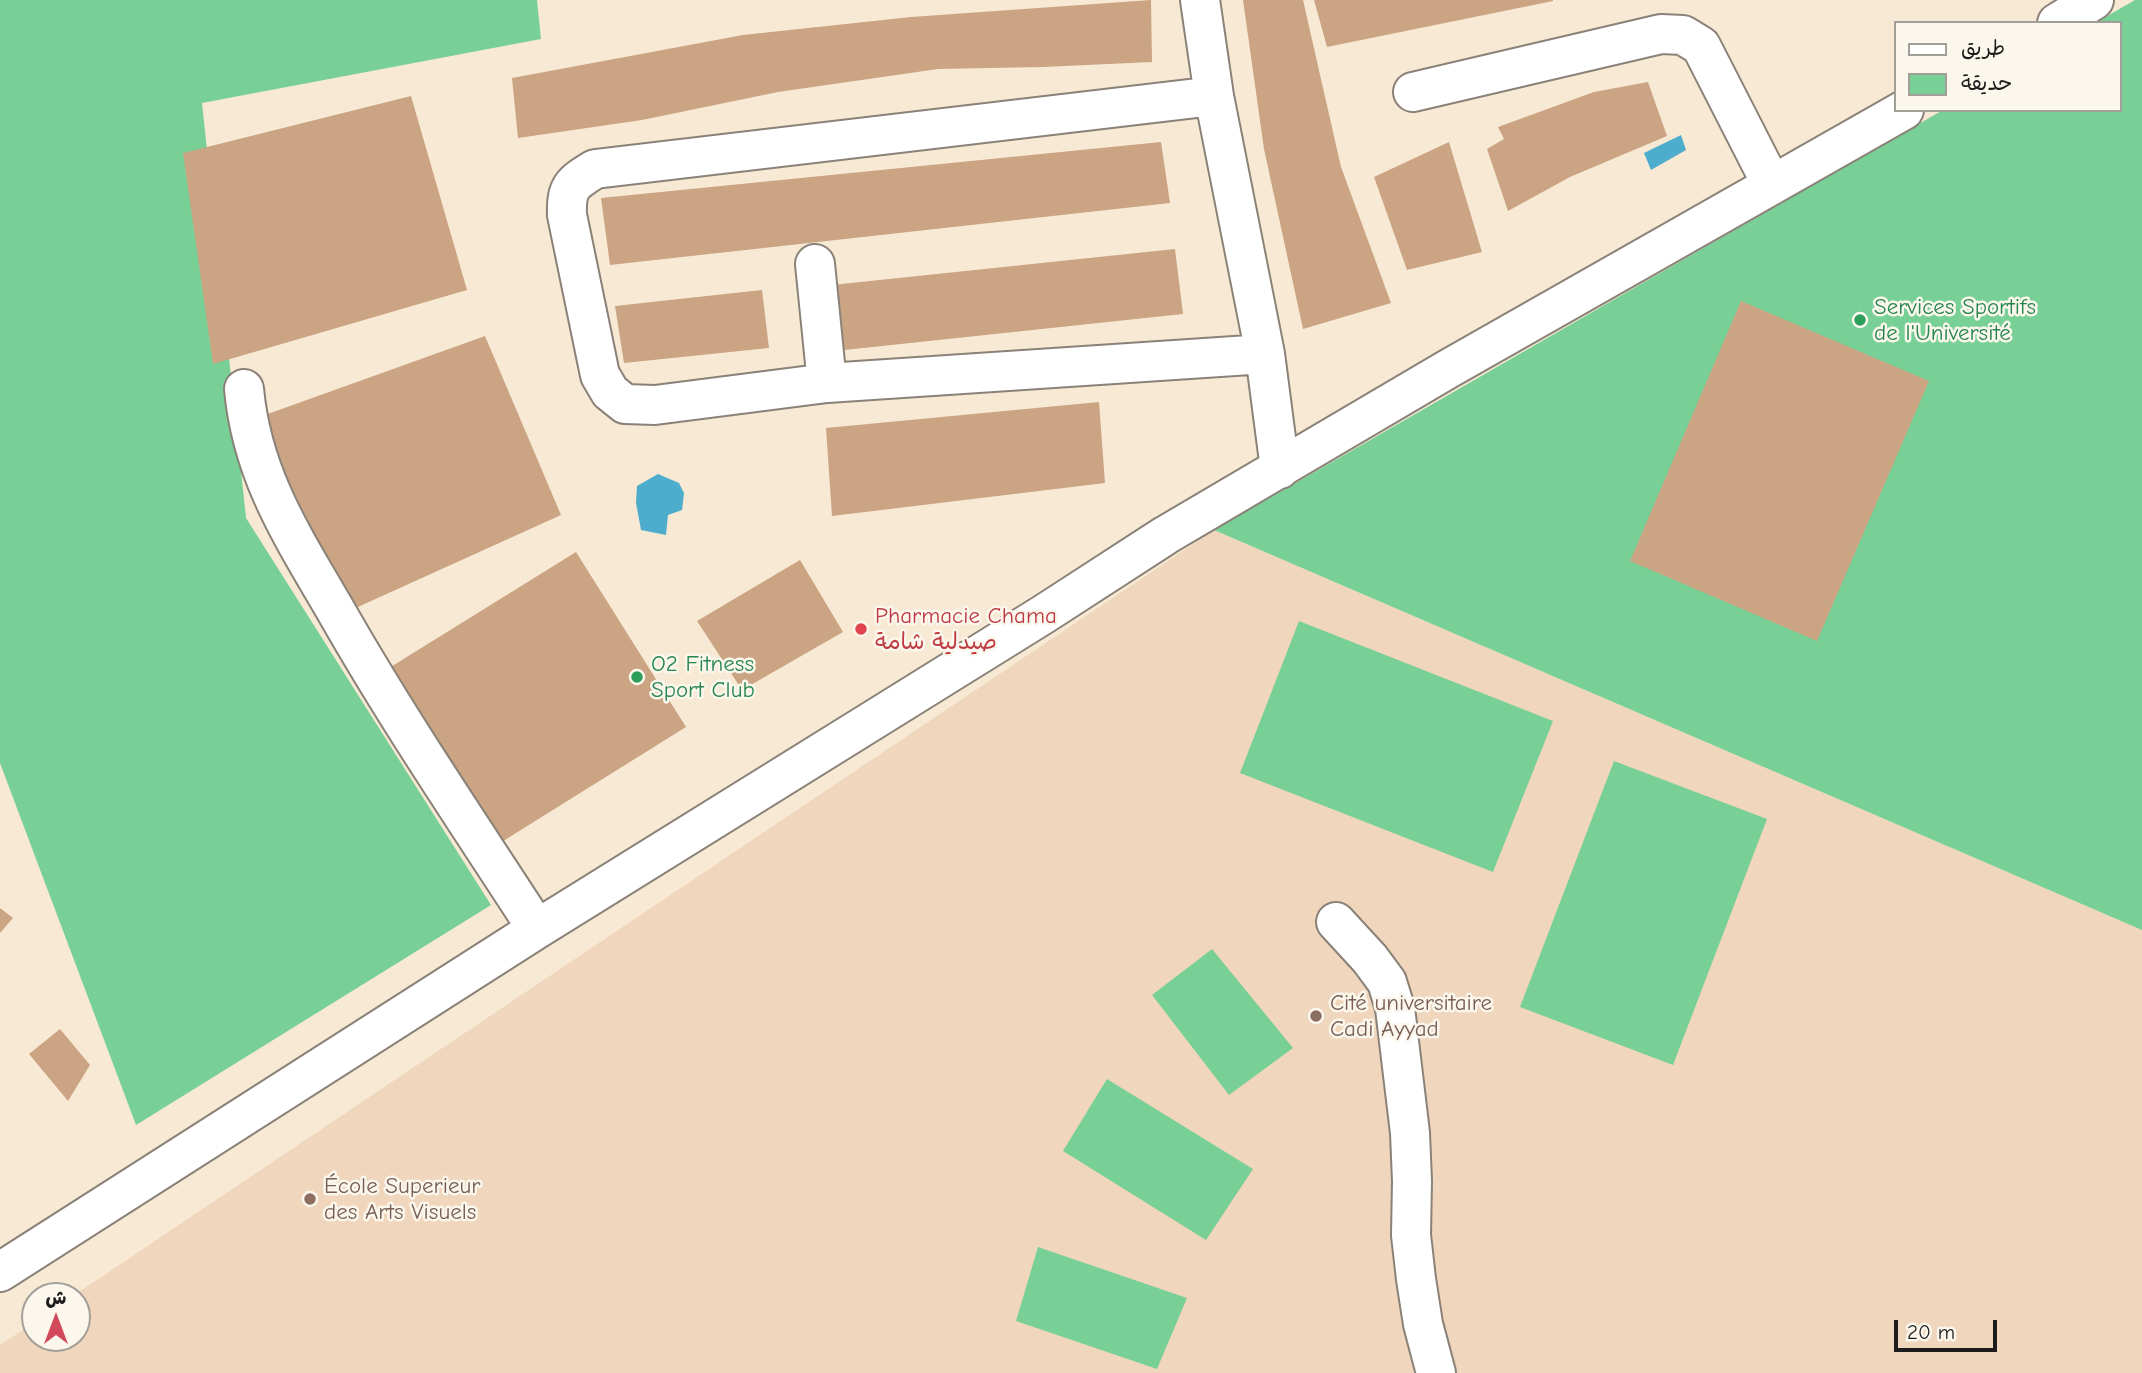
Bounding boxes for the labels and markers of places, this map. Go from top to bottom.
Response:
place label: Services Sportifs de l'Université [1874,293,2036,347]
marker: Services Sportifs de l'Université [1852,312,1868,328]
place label: Pharmacie Chama صيدلية شامة [875,602,1057,656]
marker: Pharmacie Chama صيدلية شامة [853,621,869,637]
place label: O2 Fitness Sport Club [651,650,755,704]
marker: O2 Fitness Sport Club [629,669,645,685]
place label: Cité universitaire Cadi Ayyad [1330,989,1492,1043]
marker: Cité universitaire Cadi Ayyad [1308,1008,1324,1024]
place label: École Superieur des Arts Visuels [324,1172,480,1226]
marker: École Superieur des Arts Visuels [302,1191,318,1207]

